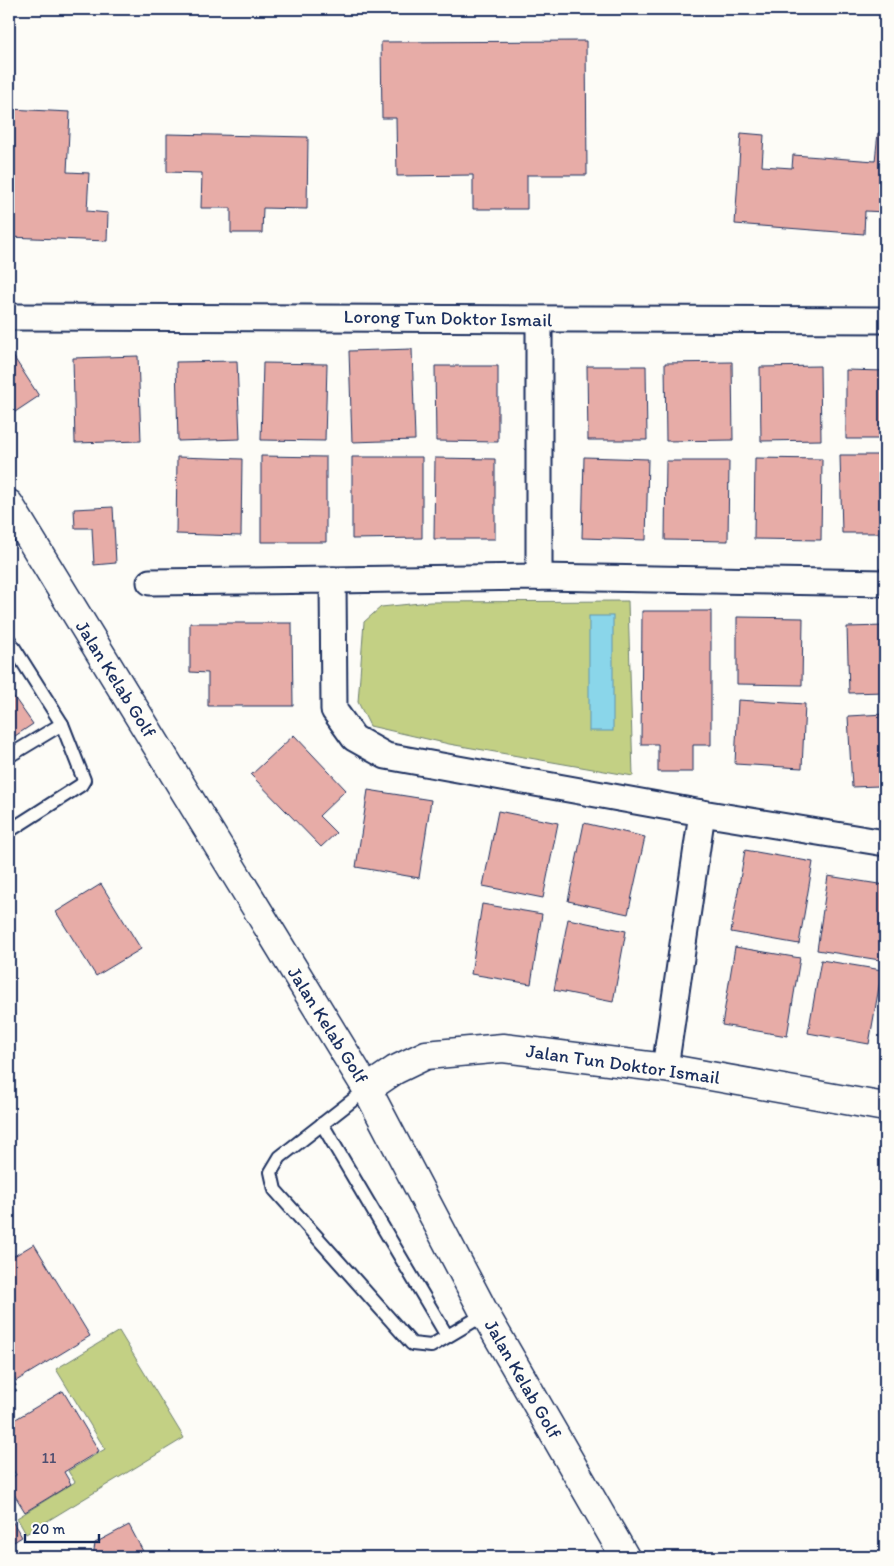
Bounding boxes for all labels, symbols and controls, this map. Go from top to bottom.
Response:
street label: Lorong Tun Doktor Ismail [344,305,553,331]
street label: Jalan Kelab Golf [71,616,162,742]
street label: Jalan Kelab Golf [283,962,374,1088]
street label: Jalan Tun Doktor Ismail [524,1039,722,1089]
street label: Jalan Kelab Golf [480,1315,567,1443]
house number: 11 [42,1448,57,1467]
scale bar [25,1511,99,1543]
text: 20 m [32,1520,66,1538]

